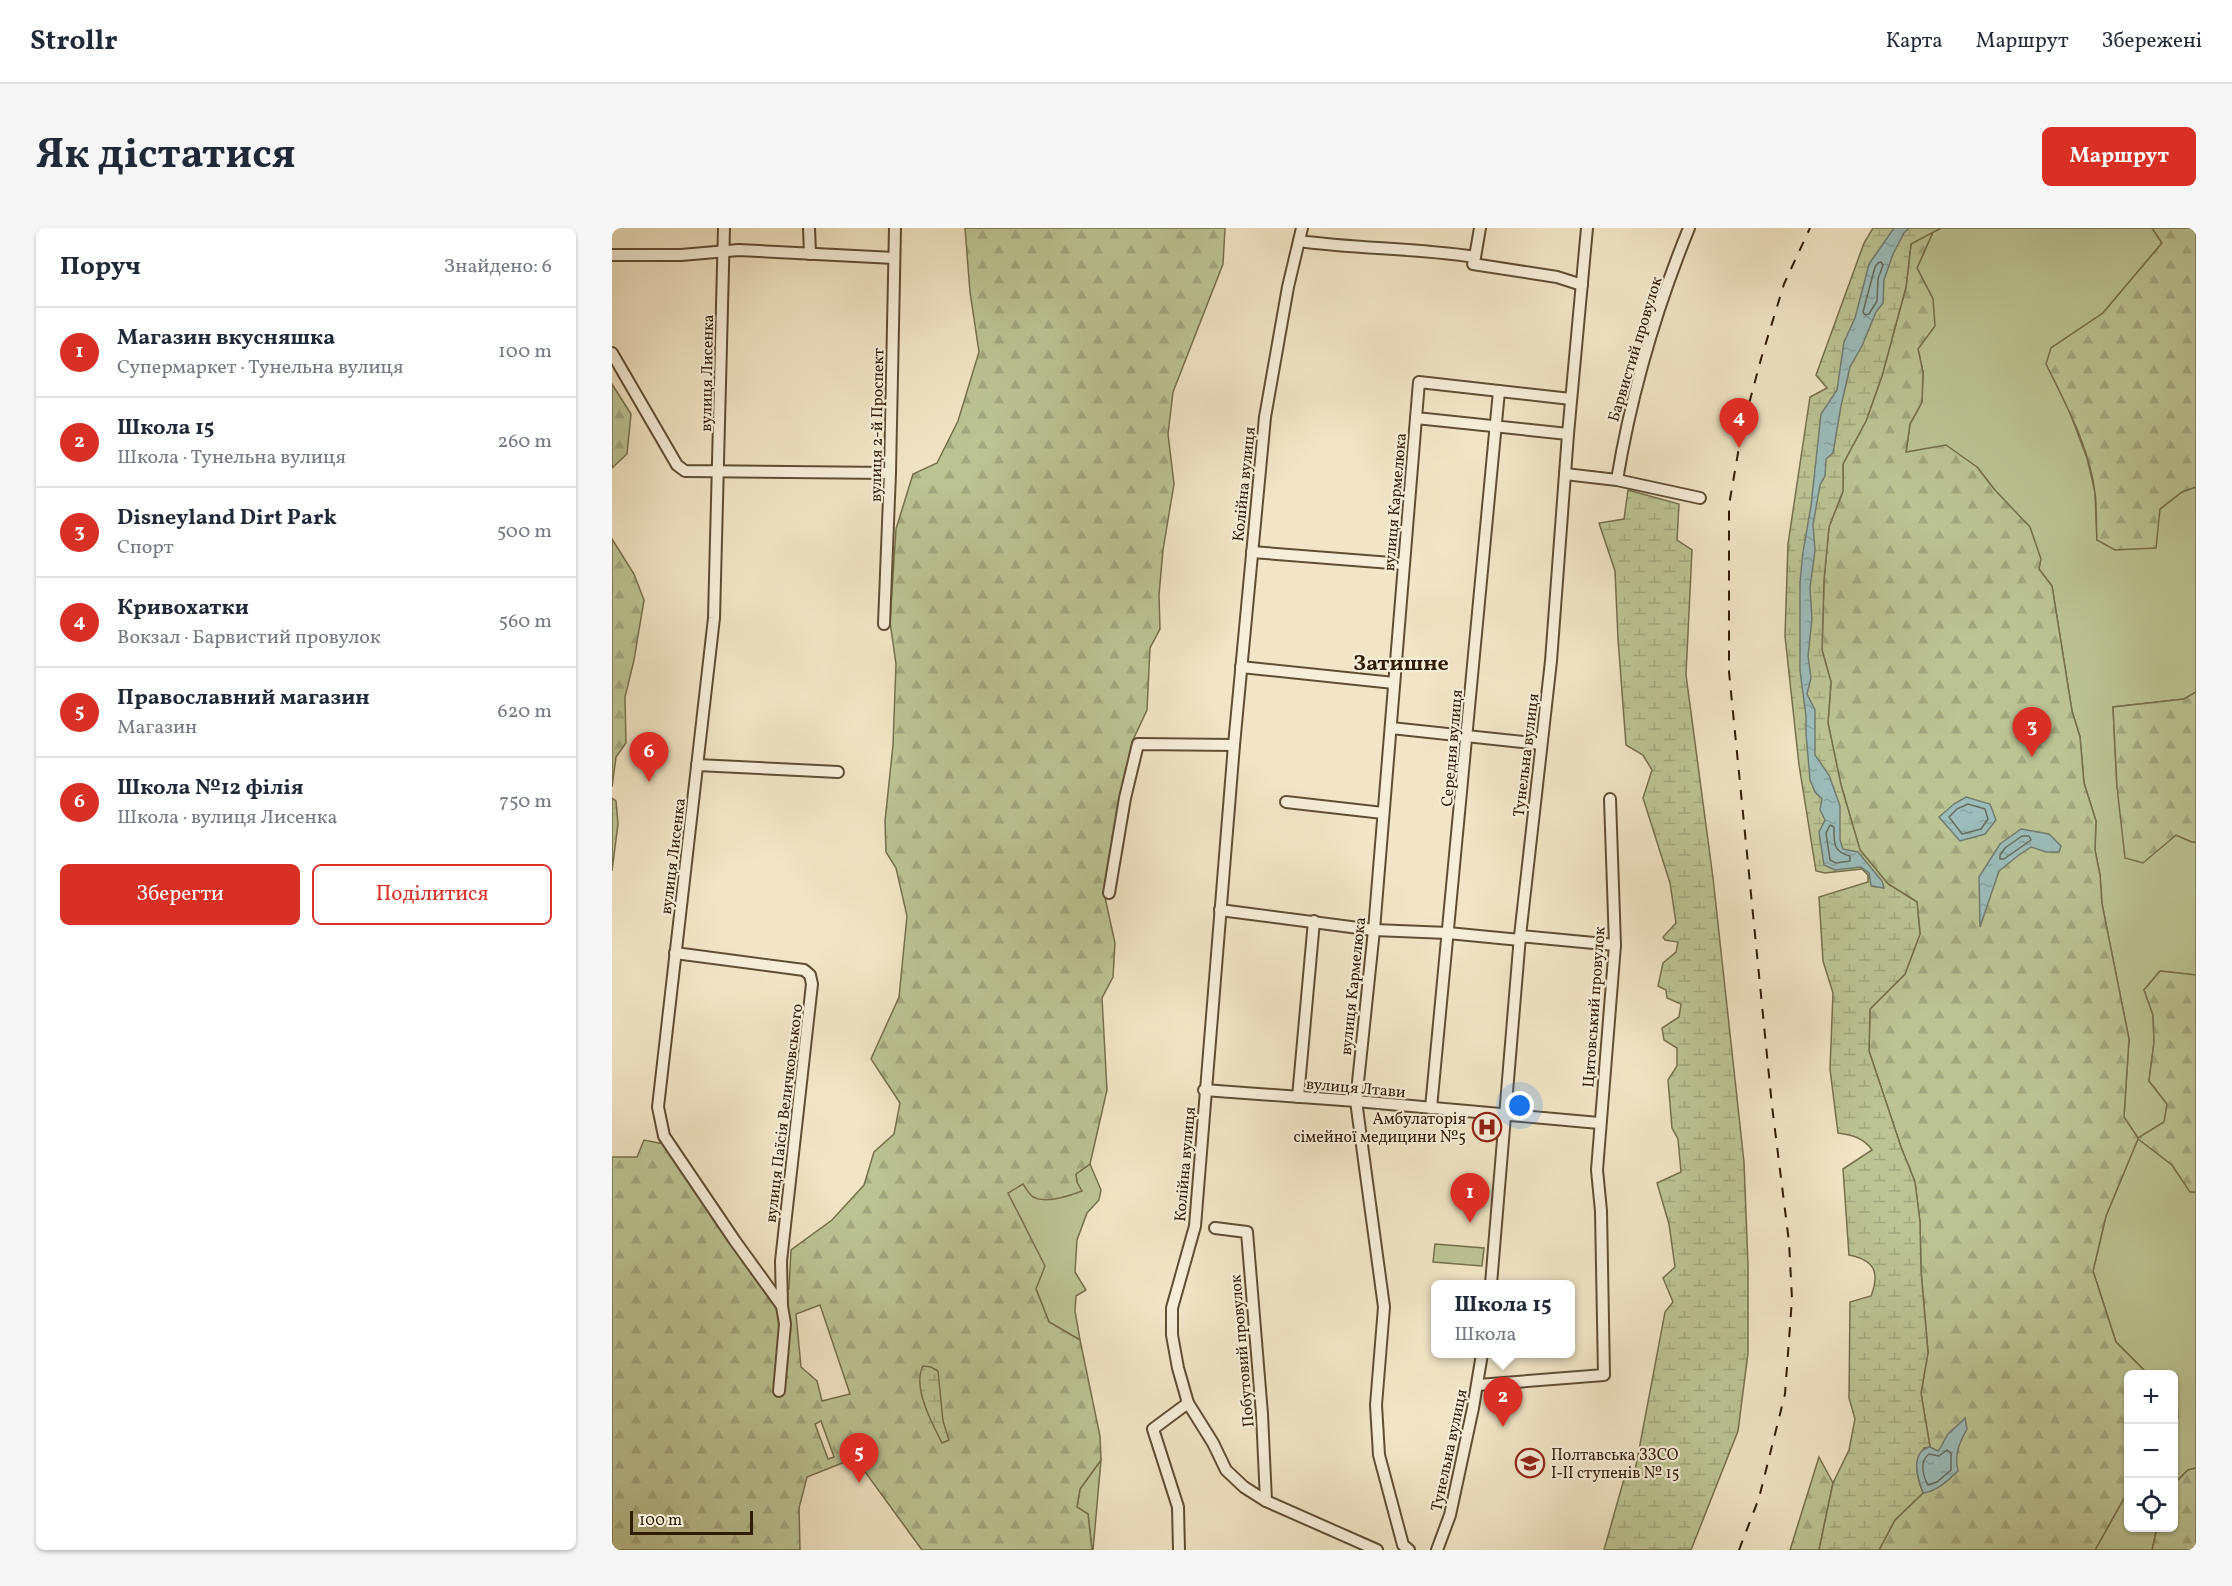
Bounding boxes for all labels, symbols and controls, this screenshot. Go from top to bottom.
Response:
text: Strollr [30,22,118,61]
text: Карта [1886,27,1943,56]
text: Маршрут [1976,27,2069,56]
text: Збережені [2102,27,2202,56]
text: Як дістатися [36,127,296,186]
button: Маршрут [2042,127,2196,186]
text: Поруч [60,249,141,285]
text: Знайдено: 6 [444,253,552,281]
street label: Барвистий провулок [1603,274,1669,425]
street label: вулиця Лисенка [696,314,720,432]
text: Магазин вкусняшка [117,323,335,354]
text: 1 [75,338,84,366]
text: 100 m [498,338,552,366]
street label: вулиця 2-й Проспект [866,348,890,502]
text: Супермаркет · Тунельна вулиця [117,354,403,382]
pin: 4 [1720,398,1758,448]
text: Школа 15 [117,413,214,444]
street label: Колійна вулиця [1228,426,1262,543]
text: 2 [74,428,85,456]
text: 260 m [497,428,552,456]
street label: вулиця Кармелюка [1379,432,1413,572]
text: Школа · Тунельна вулиця [117,444,346,472]
text: Disneyland Dirt Park [117,503,337,534]
text: 3 [74,518,85,546]
text: 500 m [497,518,552,546]
text: Спорт [117,534,174,562]
text: Кривохатки [117,593,249,624]
text: 4 [73,608,86,636]
text: 560 m [499,608,552,636]
text: Вокзал · Барвистий провулок [117,624,381,652]
district label: Затишне [1353,649,1449,680]
text: Православний магазин [117,683,370,714]
street label: Середня вулиця [1437,689,1469,808]
street label: Тунельна вулиця [1508,692,1545,818]
text: 5 [75,698,84,726]
text: 620 m [498,698,552,726]
pin: 3 [2012,708,2052,757]
text: Магазин [117,714,197,742]
pin: 6 [630,732,669,782]
text: Школа №12 філія [117,773,304,804]
text: 6 [74,788,85,816]
text: 750 m [499,788,552,816]
street label: вулиця Лисенка [656,797,692,916]
text: Школа · вулиця Лисенка [117,804,337,832]
button: Зберегти [60,864,300,925]
button: Поділитися [312,864,552,925]
street label: вулиця Кармелюка [1336,916,1372,1056]
street label: Цитовський провулок [1578,925,1612,1088]
street label: вулиця Паїсія Величковського [761,1003,809,1224]
street label: вулиця Лтави [1305,1074,1407,1104]
your location [1505,1091,1534,1120]
street label: Колійна вулиця [1170,1106,1202,1223]
place label: Амбулаторія сімейної медицини №5 [1293,1109,1466,1149]
hospital icon: Амбулаторія сімейної медицини №5 [1471,1111,1503,1143]
pin: 1 [1450,1174,1490,1223]
street label: Побутовий провулок [1225,1273,1261,1428]
popup [1431,1280,1575,1358]
text: Школа 15 [1454,1290,1552,1321]
text: Школа [1454,1321,1516,1349]
map controls [2124,1370,2178,1532]
button: + [2124,1370,2178,1424]
pin: 2 [1484,1378,1522,1427]
street label: Тунельна вулиця [1426,1387,1474,1514]
button: − [2124,1424,2178,1478]
pin: 5 [840,1434,878,1483]
place label: Полтавська ЗЗСО І-ІІ ступенів № 15 [1551,1445,1679,1485]
school or university icon: Полтавська ЗЗСО І-ІІ ступенів № 15 [1514,1447,1546,1479]
button: locate [2124,1478,2178,1532]
scale bar [630,1508,753,1536]
text: 100 m [639,1510,682,1532]

